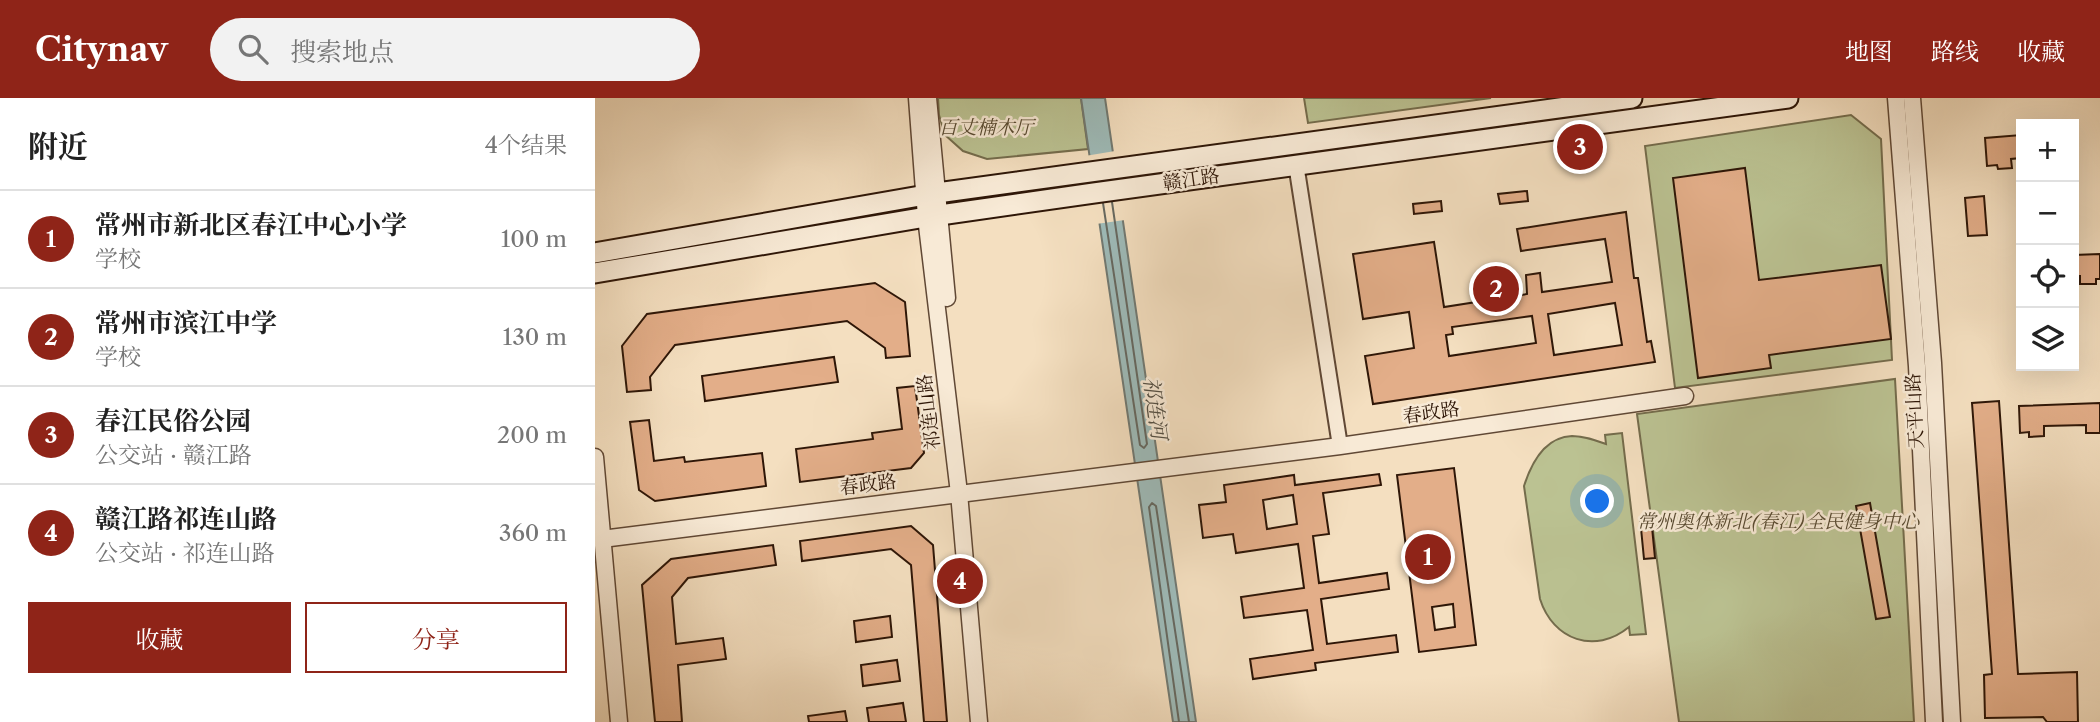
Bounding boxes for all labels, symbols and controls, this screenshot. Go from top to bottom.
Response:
search box [210,18,700,81]
text: Citynav [35,29,168,70]
icon: search [234,30,272,68]
text: 搜索地点 [290,36,394,68]
text: 地图 [1845,37,1893,66]
text: 路线 [1931,37,1979,66]
text: 收藏 [2017,37,2065,66]
park label: 百丈楠木厅 [938,116,1036,139]
map controls [2016,119,2079,371]
button: + [2016,119,2079,182]
pin: 3 [1557,121,1603,173]
text: 附近 [28,128,88,165]
text: 4个结果 [485,131,567,159]
street label: 赣江路 [1161,164,1221,195]
button: − [2016,182,2079,245]
text: 常州市新北区春江中心小学 [95,209,407,241]
text: 1 [46,225,56,253]
text: 100 m [501,225,567,253]
text: 学校 [95,245,141,273]
button: locate [2016,245,2079,308]
pin: 2 [1473,263,1519,315]
text: 常州市滨江中学 [95,307,277,339]
button: layers [2016,308,2079,371]
text: 2 [44,323,58,351]
text: 130 m [503,323,567,351]
text: 学校 [95,343,141,371]
street label: 天平山路 [1901,372,1928,450]
street label: 祁连山路 [912,373,945,451]
water label: 祁连河 [1139,375,1173,445]
street label: 春政路 [1401,397,1461,428]
text: 春江民俗公园 [95,405,251,437]
text: 3 [45,421,58,449]
text: 200 m [497,421,567,449]
text: 公交站 · 赣江路 [95,441,252,469]
street label: 春政路 [838,470,898,499]
your location [1580,484,1614,518]
text: 赣江路祁连山路 [95,503,277,535]
park label: 常州奥体新北(春江)全民健身中心 [1637,510,1920,533]
text: 4 [44,519,58,547]
text: 360 m [499,519,567,547]
pin: 1 [1405,531,1451,583]
text: 公交站 · 祁连山路 [95,539,275,567]
pin: 4 [937,555,983,607]
button: 收藏 [28,602,291,673]
button: 分享 [305,602,567,673]

